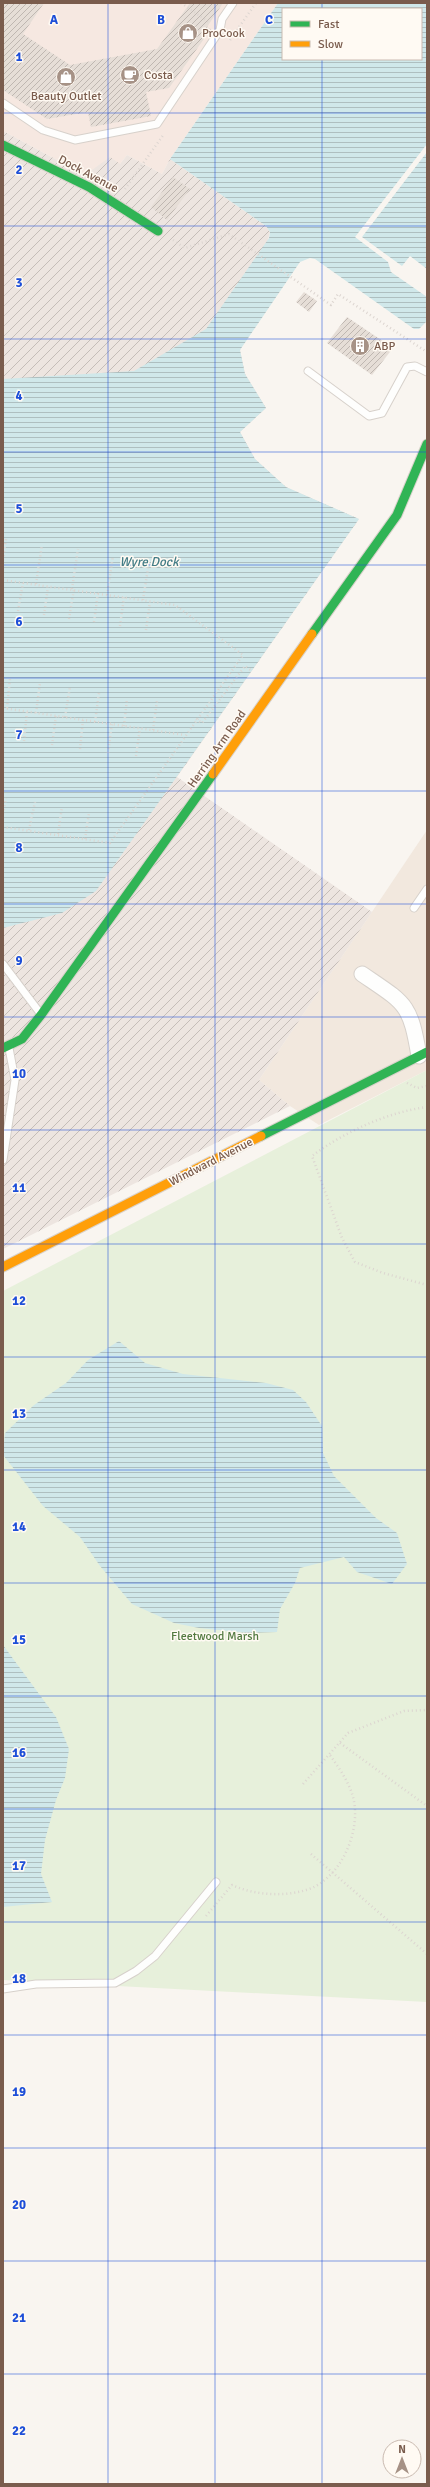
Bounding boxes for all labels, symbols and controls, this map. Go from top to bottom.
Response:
legend [282,8,422,60]
text: A [50,12,59,28]
text: B [157,12,165,28]
text: C [265,12,273,28]
text: Fast [318,17,339,32]
shop icon: ProCook [177,22,199,44]
place label: ProCook [202,26,245,41]
text: Slow [318,37,343,52]
text: 1 [15,49,23,65]
cafe icon: Costa [119,64,141,86]
shop icon: Beauty Outlet [55,66,77,88]
place label: Costa [144,68,173,83]
place label: Beauty Outlet [31,89,101,104]
street label: Dock Avenue [55,152,121,196]
text: 2 [15,162,23,178]
text: 3 [15,275,23,291]
building icon: ABP [349,335,371,357]
place label: ABP [374,339,396,354]
text: 4 [15,388,23,404]
text: 5 [15,501,23,517]
water label: Wyre Dock [120,554,180,570]
text: 6 [15,614,23,630]
street label: Herring Arm Road [185,707,249,791]
text: 7 [15,727,23,743]
text: 8 [15,840,23,856]
text: 9 [15,953,23,969]
text: 10 [12,1066,26,1082]
street label: Windward Avenue [167,1134,255,1190]
text: 11 [12,1180,26,1196]
text: 12 [12,1293,26,1309]
text: 13 [12,1406,26,1422]
text: 14 [12,1519,26,1535]
park label: Fleetwood Marsh [171,1629,259,1644]
text: 15 [12,1632,26,1648]
text: 16 [12,1745,26,1761]
text: 17 [12,1858,26,1874]
text: 18 [12,1971,26,1987]
text: 19 [12,2084,26,2100]
text: 20 [12,2197,26,2213]
text: 21 [12,2310,26,2326]
text: 22 [12,2423,26,2439]
north arrow [382,2439,422,2479]
text: N [398,2443,406,2456]

